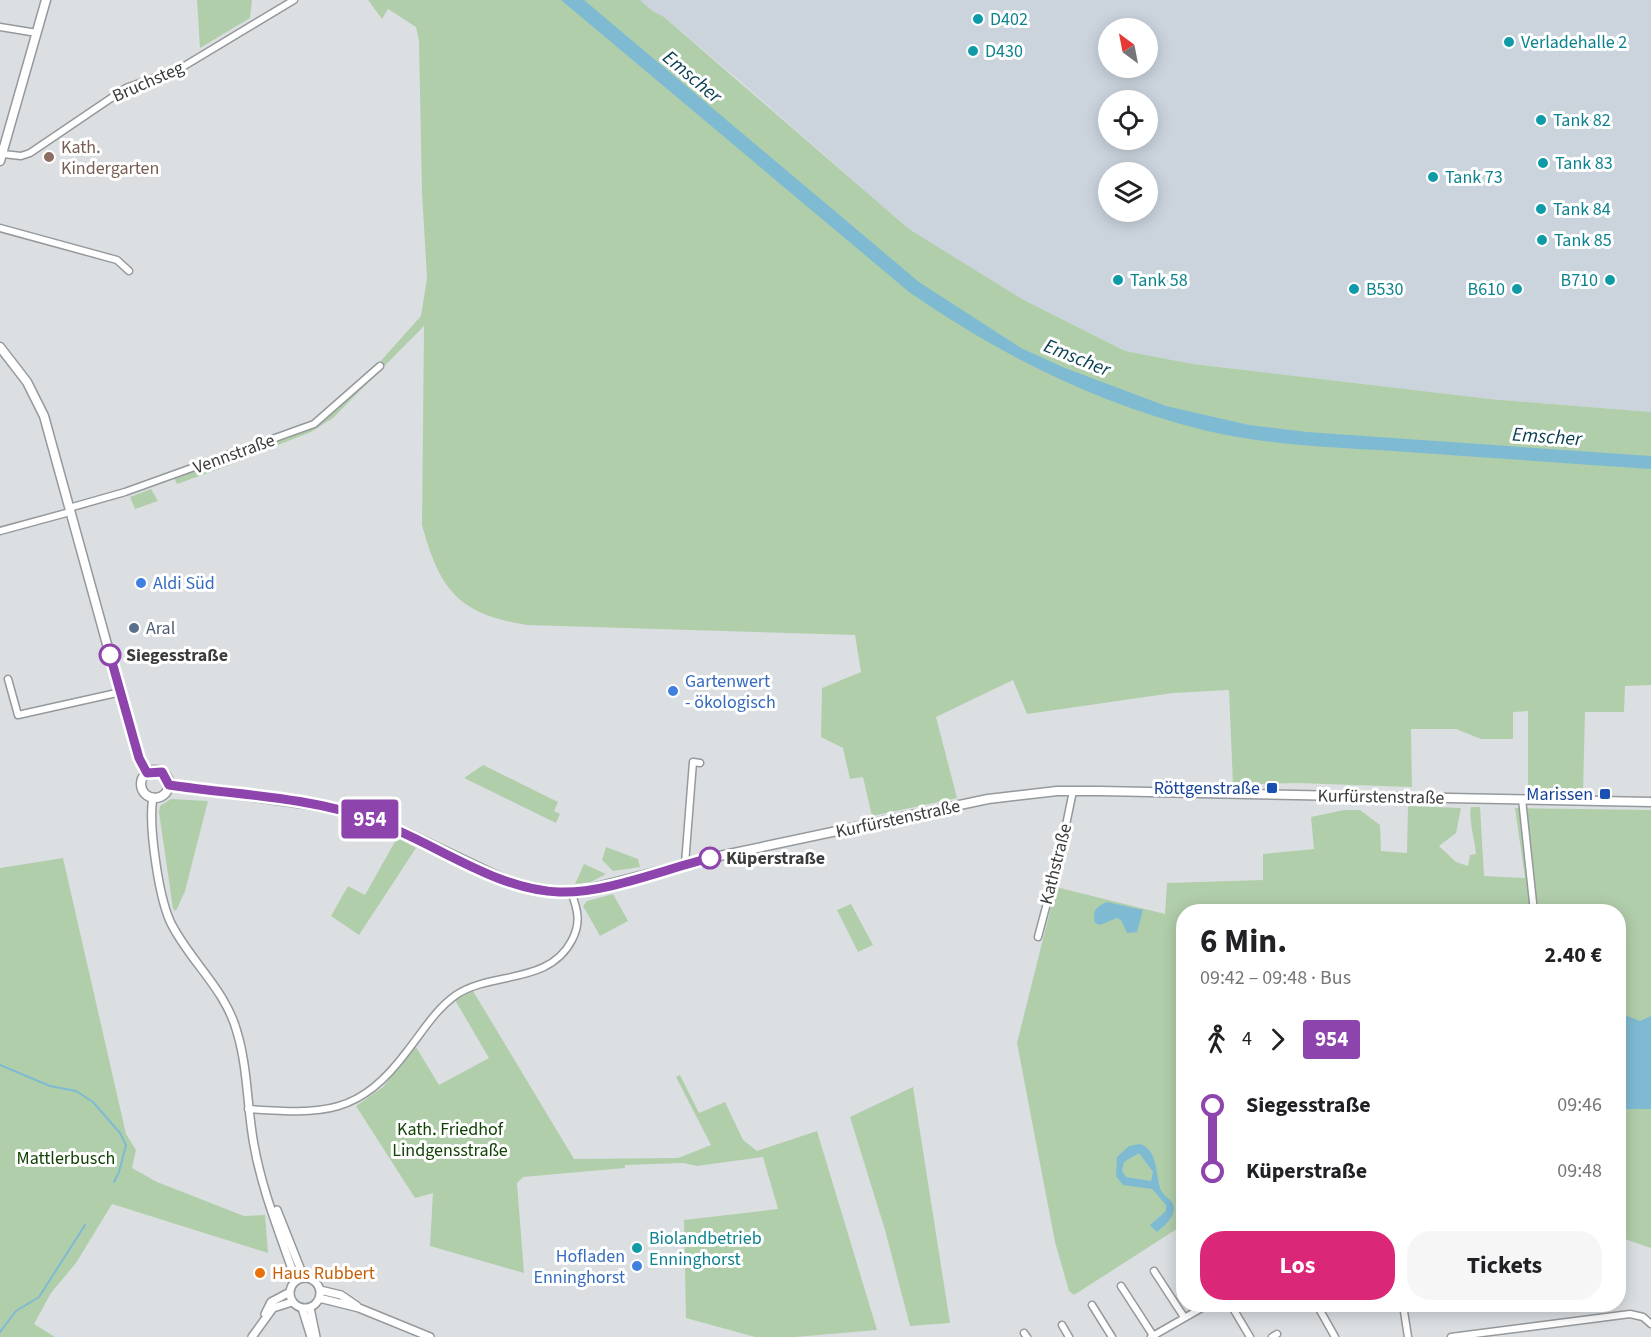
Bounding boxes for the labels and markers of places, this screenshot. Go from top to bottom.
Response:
place label: D402 [990,7,1028,32]
marker: D402 [971,12,985,26]
place label: Verladehalle 2 [1521,30,1627,55]
marker: Verladehalle 2 [1502,35,1516,49]
place label: D430 [985,39,1023,64]
marker: D430 [966,44,980,58]
place label: Tank 82 [1553,108,1611,133]
marker: Tank 82 [1534,113,1548,127]
place label: Kath. Kindergarten [61,135,159,181]
marker: Kath. Kindergarten [42,150,56,164]
place label: Tank 83 [1555,151,1613,176]
marker: Tank 83 [1536,156,1550,170]
place label: Tank 73 [1445,165,1503,190]
marker: Tank 73 [1426,170,1440,184]
place label: Tank 84 [1553,197,1611,222]
marker: Tank 84 [1534,202,1548,216]
place label: Tank 85 [1554,228,1612,253]
marker: Tank 85 [1535,233,1549,247]
place label: Tank 58 [1130,268,1188,293]
place label: B710 [1561,268,1598,293]
marker: Tank 58 [1111,273,1125,287]
marker: B710 [1603,273,1617,287]
place label: B530 [1366,277,1403,302]
place label: B610 [1468,277,1505,302]
marker: B530 [1347,282,1361,296]
marker: B610 [1510,282,1524,296]
place label: Aldi Süd [153,571,215,596]
marker: Aldi Süd [134,576,148,590]
place label: Aral [146,616,175,641]
marker: Aral [127,621,141,635]
place label: Siegesstraße [126,643,228,668]
marker: Siegesstraße [99,644,121,666]
place label: Gartenwert - ökologisch [685,669,776,715]
marker: Gartenwert - ökologisch [666,684,680,698]
place label: Röttgenstraße [1154,776,1260,801]
marker: Röttgenstraße [1265,781,1279,795]
place label: Marissen [1526,782,1593,807]
marker: Marissen [1598,787,1612,801]
place label: Küperstraße [726,846,825,871]
marker: Küperstraße [699,847,721,869]
place label: Biolandbetrieb Enninghorst [649,1226,762,1272]
marker: Biolandbetrieb Enninghorst [630,1241,644,1255]
place label: Hofladen Enninghorst [533,1244,625,1290]
marker: Hofladen Enninghorst [630,1259,644,1273]
place label: Haus Rubbert [272,1261,375,1286]
marker: Haus Rubbert [253,1266,267,1280]

